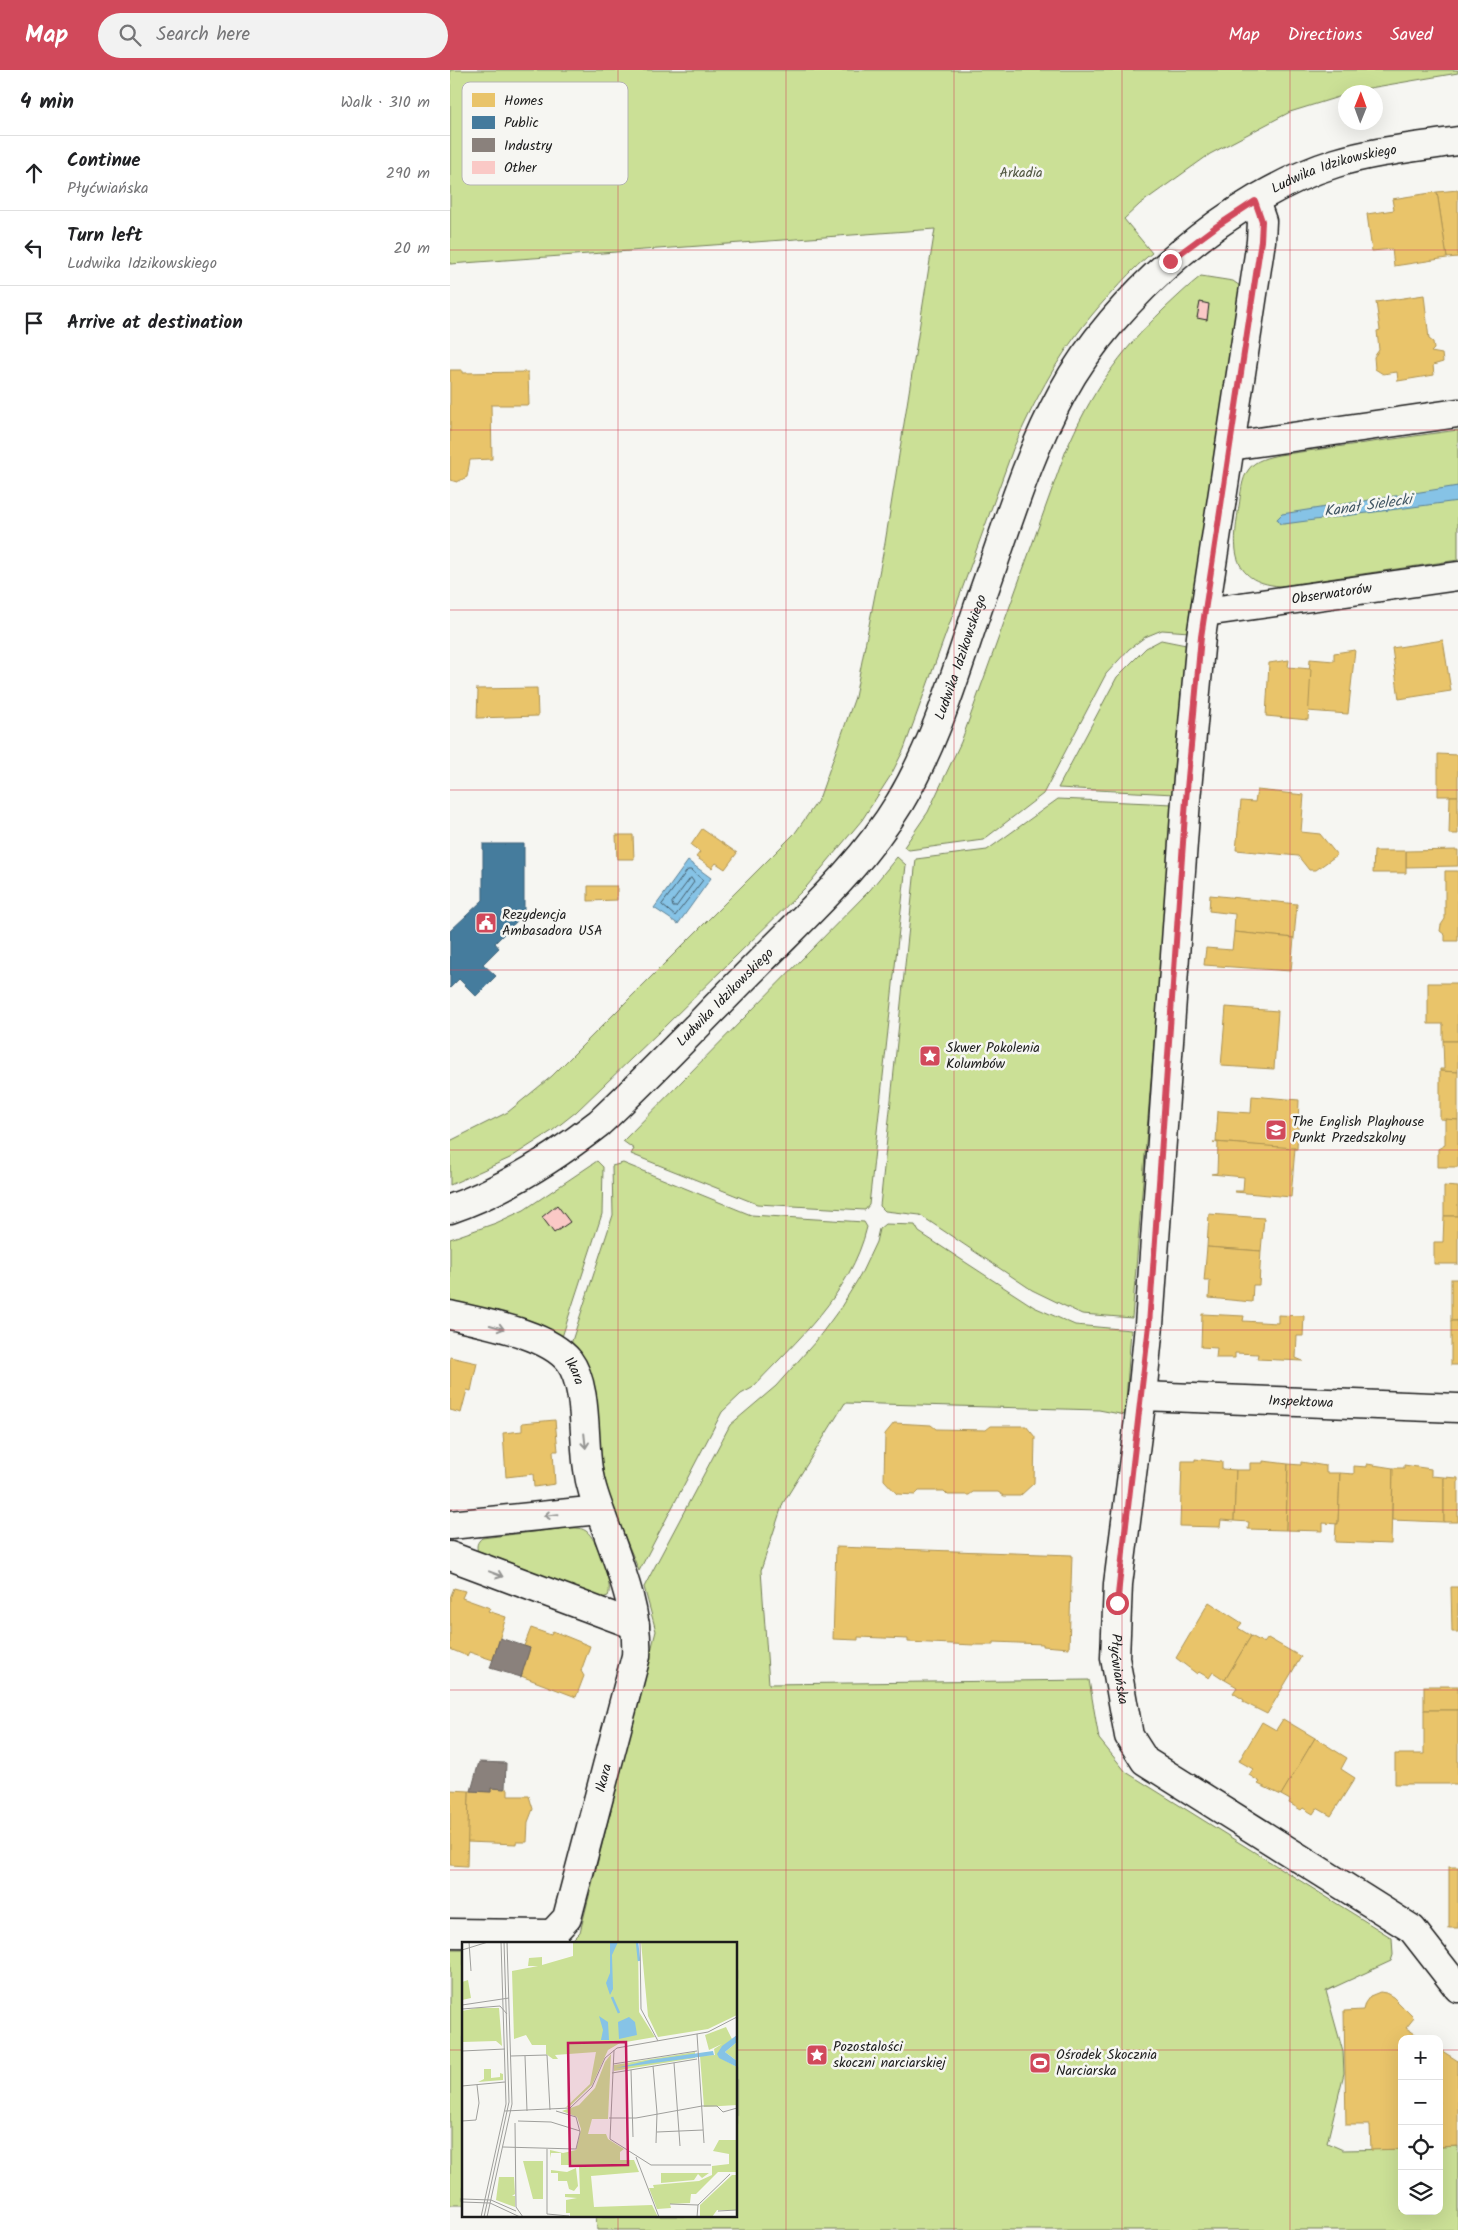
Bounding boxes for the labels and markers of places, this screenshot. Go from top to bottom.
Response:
place label: Rezydencja Ambasadora USA [502,904,603,942]
public building icon: Rezydencja Ambasadora USA [474,911,498,935]
place label: Skwer Pokolenia Kolumbów [946,1037,1040,1075]
place icon: Skwer Pokolenia Kolumbów [918,1044,942,1068]
place label: The English Playhouse Punkt Przedszkolny [1292,1111,1425,1149]
school or university icon: The English Playhouse Punkt Przedszkolny [1264,1118,1288,1142]
place label: Pozostalości skoczni narciarskiej [833,2036,946,2074]
place icon: Pozostalości skoczni narciarskiej [805,2043,829,2067]
place label: Ośrodek Skocznia Narciarska [1056,2044,1157,2082]
sports icon: Ośrodek Skocznia Narciarska [1028,2051,1052,2075]

